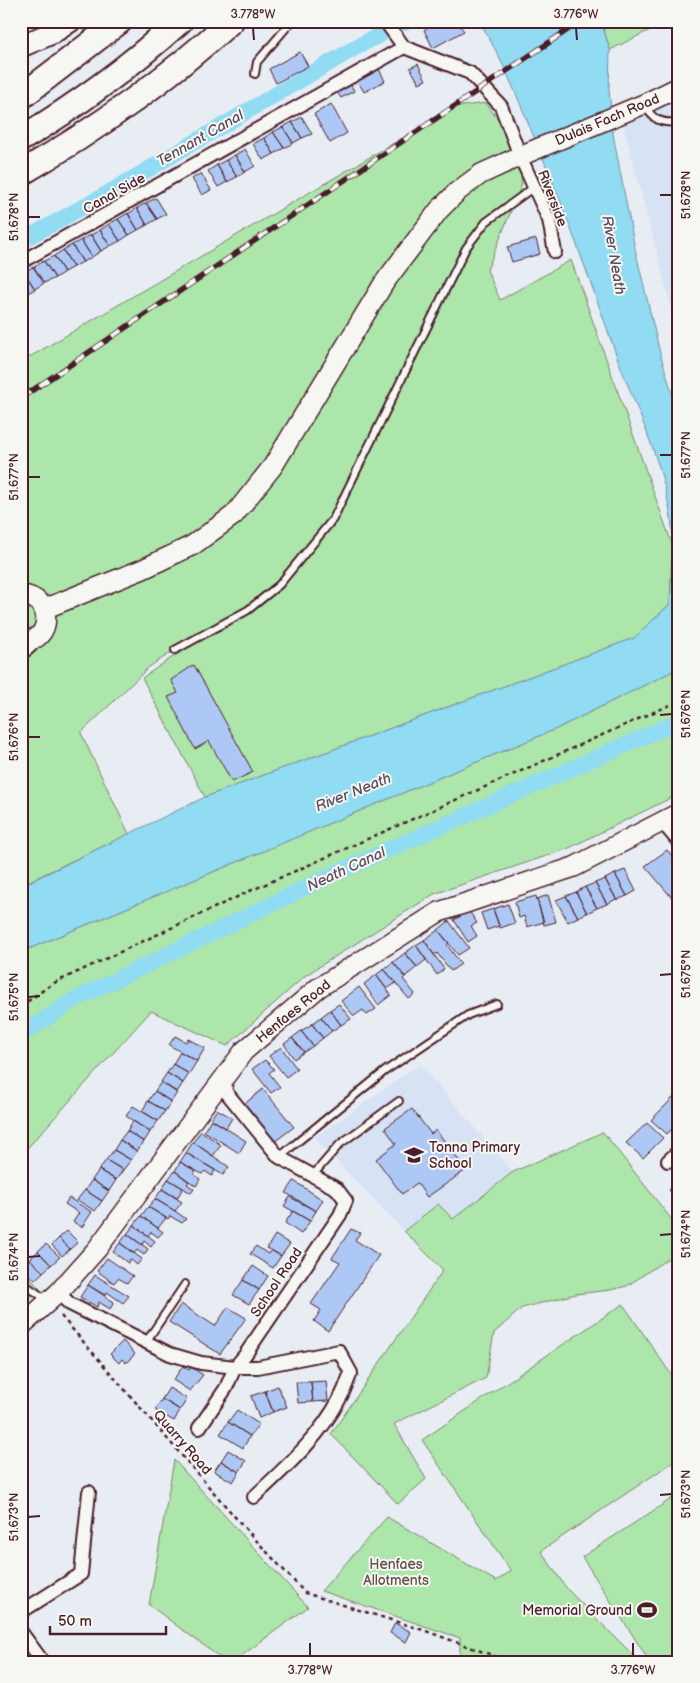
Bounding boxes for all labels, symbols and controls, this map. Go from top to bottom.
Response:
text: 3.778°W [231,7,276,22]
text: 3.776°W [553,7,599,22]
street label: Dulais Fach Road [553,90,662,149]
water label: Tennant Canal [153,106,248,171]
street label: Riverside [534,167,571,229]
street label: Canal Side [80,169,148,217]
text: 51.678°N [679,171,694,219]
text: 51.678°N [7,193,22,241]
water label: River Neath [597,214,630,296]
text: 51.677°N [679,431,694,479]
text: 51.677°N [7,453,22,501]
text: 51.676°N [679,690,694,738]
text: 51.676°N [7,713,22,761]
water label: River Neath [313,769,394,816]
water label: Neath Canal [304,843,389,896]
text: 51.675°N [679,950,694,998]
text: 51.675°N [7,973,22,1021]
street label: Henfaes Road [253,976,334,1047]
place label: Tonna Primary School [429,1139,521,1172]
school or university icon: Tonna Primary School [403,1144,425,1166]
text: 51.674°N [679,1210,694,1258]
text: 51.674°N [7,1233,22,1281]
street label: School Road [247,1244,306,1320]
street label: Quarry Road [150,1406,215,1478]
text: 51.673°N [679,1470,694,1518]
text: 51.673°N [7,1493,22,1541]
park label: Henfaes Allotments [363,1556,429,1589]
sports icon: Memorial Ground [636,1599,658,1621]
place label: Memorial Ground [522,1602,632,1619]
scale bar [50,1603,166,1635]
text: 50 m [58,1612,92,1631]
text: 3.778°W [288,1663,333,1678]
text: 3.776°W [610,1663,656,1678]

